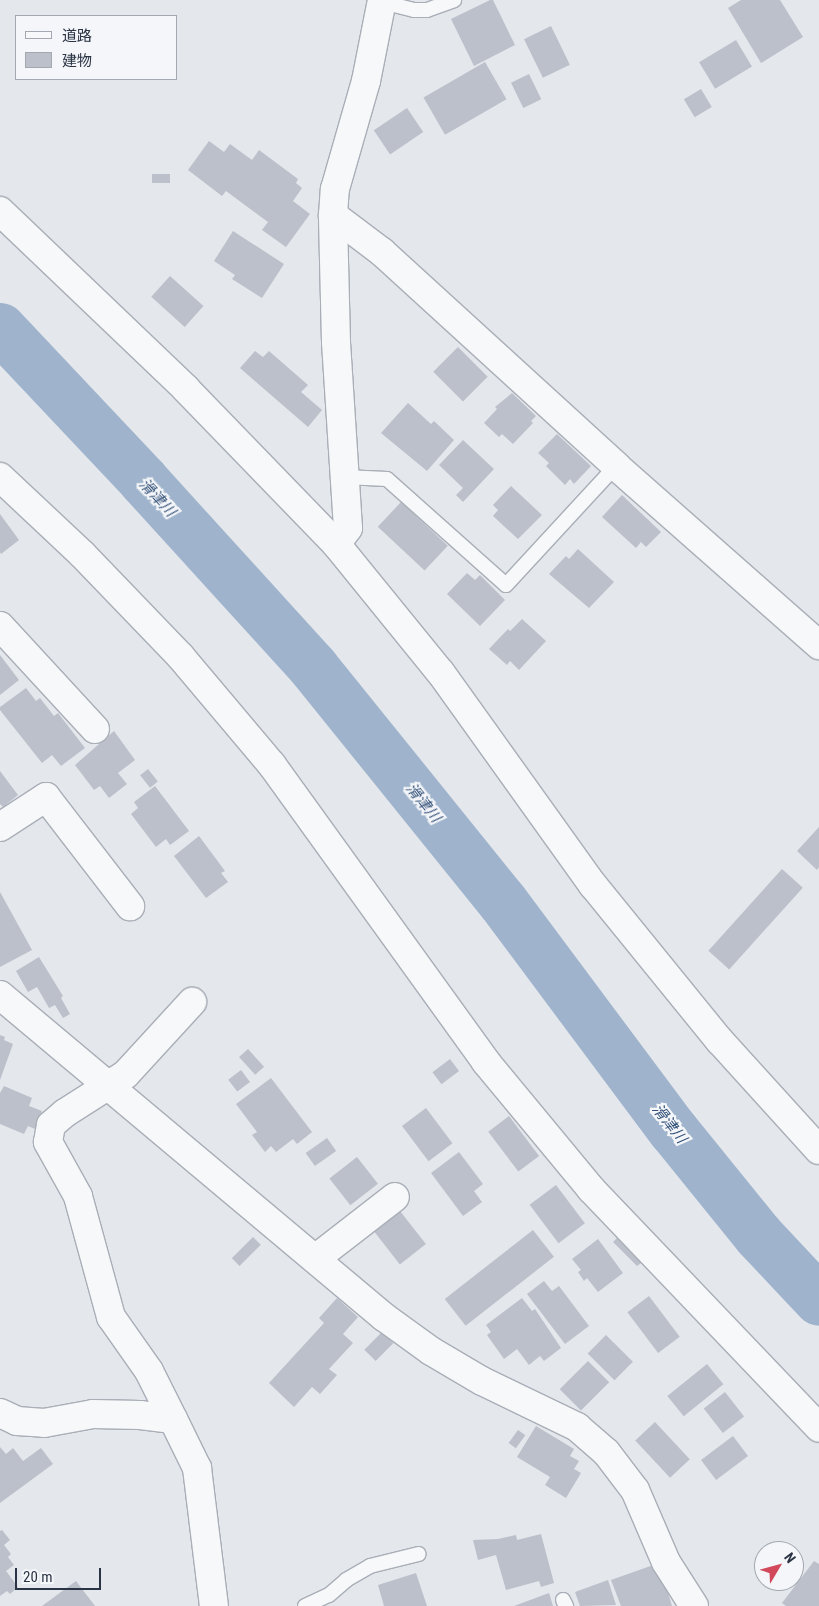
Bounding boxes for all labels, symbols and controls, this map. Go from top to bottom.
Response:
legend [15,15,178,80]
text: 道路 [62,27,92,45]
text: 建物 [62,52,92,70]
water label: 滑津川 [135,475,179,521]
water label: 滑津川 [402,780,444,826]
water label: 滑津川 [648,1101,690,1147]
north arrow [754,1541,804,1591]
text: N [781,1549,799,1566]
scale bar [18,1558,104,1590]
text: 20 m [23,1568,53,1586]

